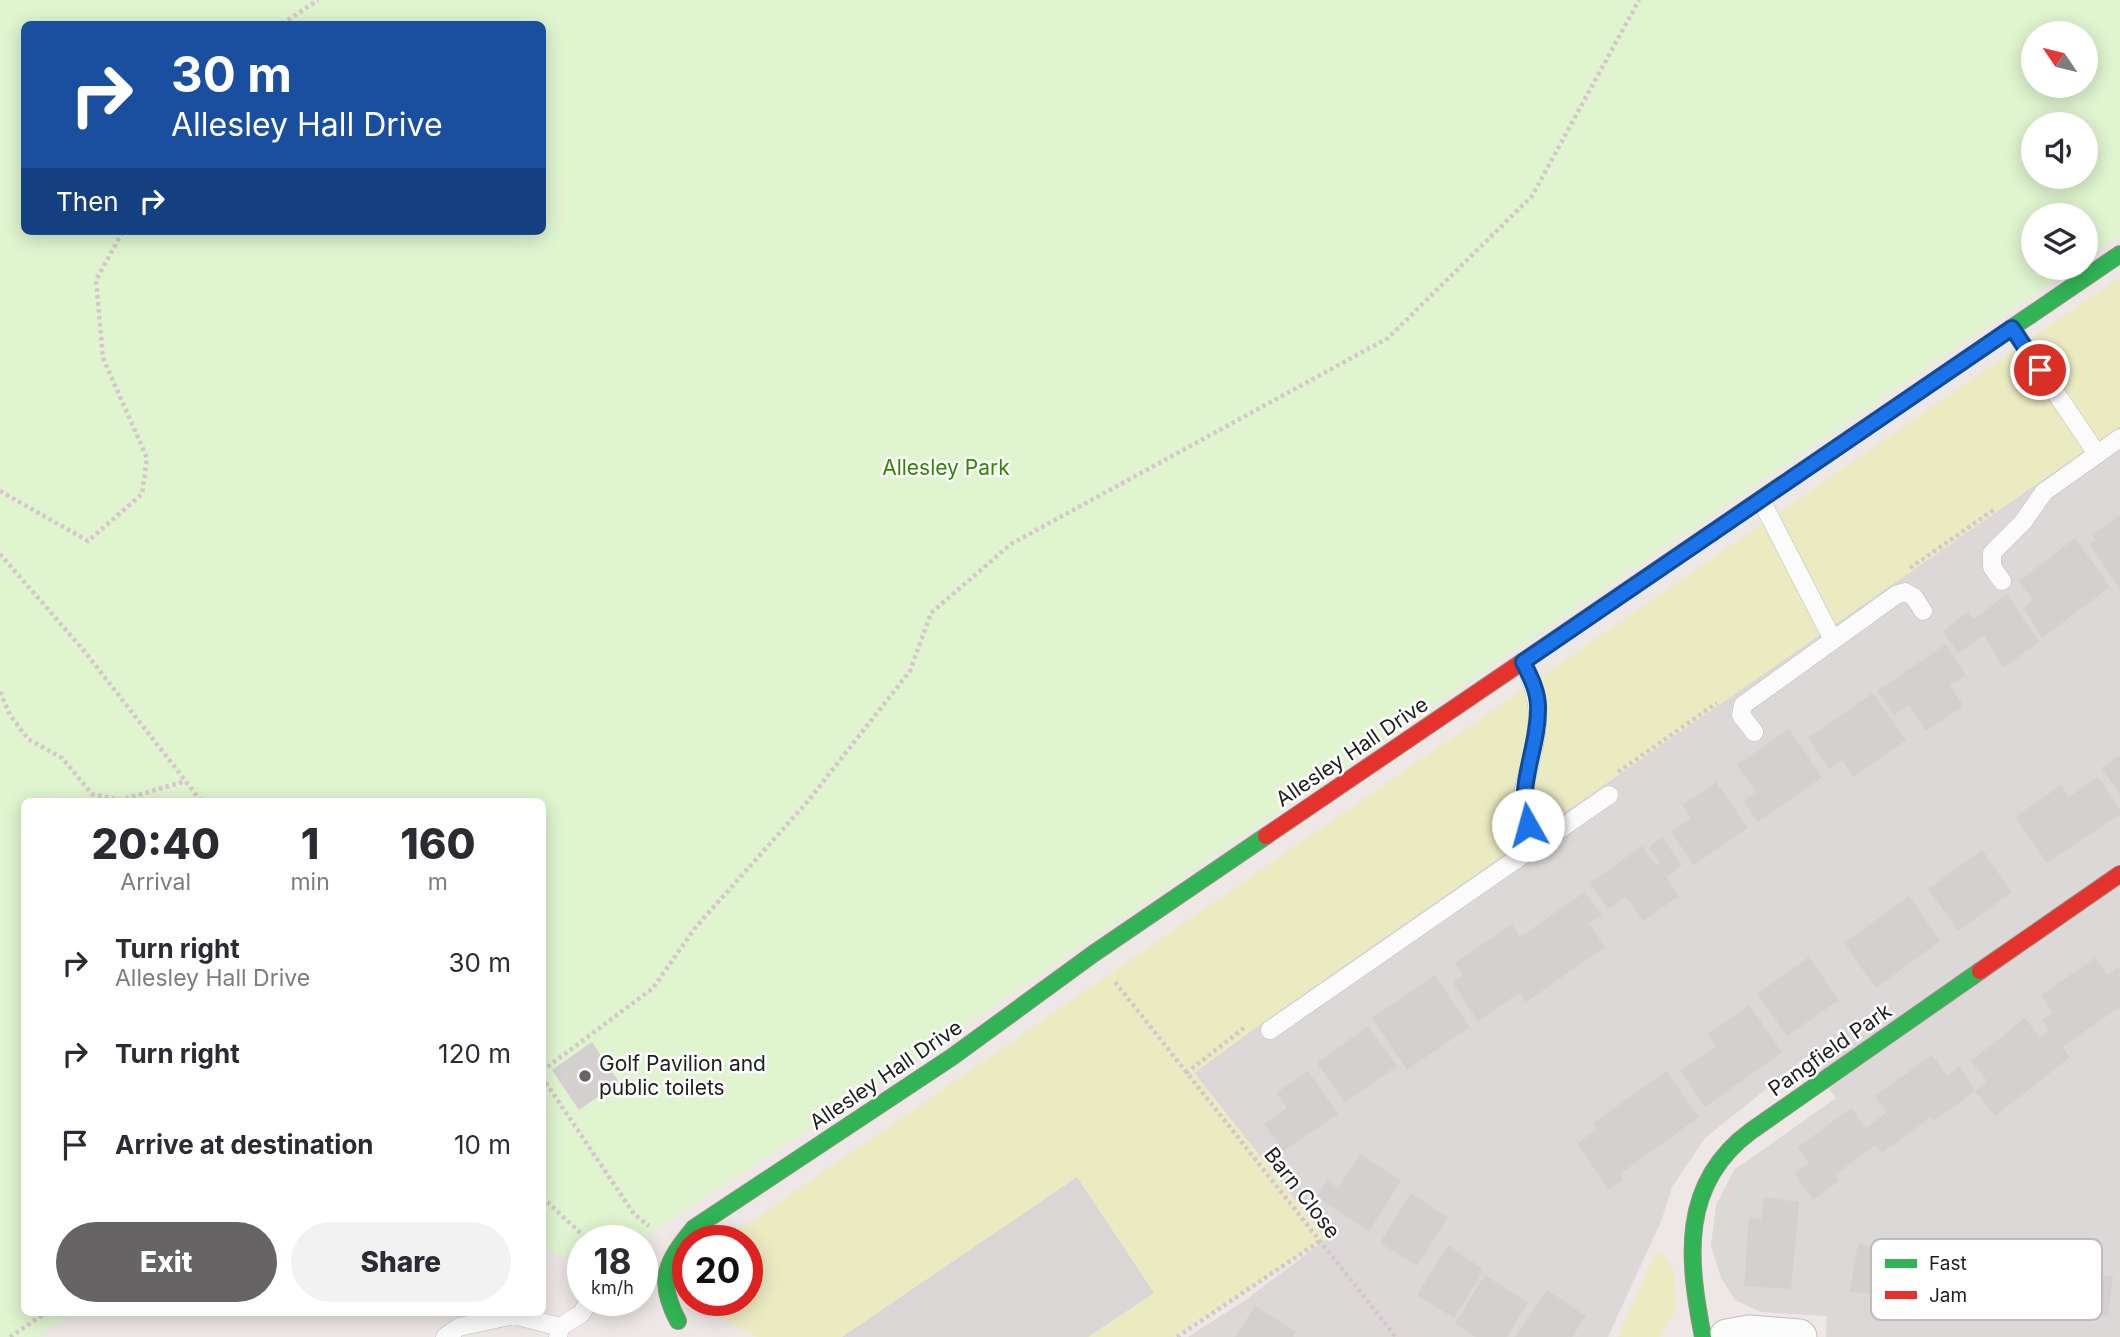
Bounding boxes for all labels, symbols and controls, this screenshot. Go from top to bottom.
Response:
north arrow [2021,21,2098,98]
map controls [2021,21,2098,280]
text: 30 m [171,45,292,104]
icon: right [56,49,147,140]
text: Allesley Hall Drive [171,105,443,144]
button: sound [2021,112,2098,189]
icon: right [133,182,171,220]
text: Then [56,186,119,217]
button: layers [2021,203,2098,280]
pin [2010,340,2070,400]
icon: arrive [2021,351,2059,389]
park label: Allesley Park [882,455,1010,480]
street label: Allesley Hall Drive [1271,691,1433,812]
position arrow [1491,788,1565,862]
text: 20:40 [91,818,220,869]
text: 1 [301,818,319,869]
text: 160 [400,818,476,869]
text: Arrival [120,868,191,896]
text: min [290,868,330,896]
text: m [428,868,448,896]
text: Turn right [115,933,240,964]
icon: right [56,944,94,982]
text: 30 m [448,947,511,978]
text: Allesley Hall Drive [115,964,310,992]
street label: Pangfield Park [1763,998,1896,1101]
street label: Allesley Hall Drive [805,1014,967,1135]
icon: right [56,1035,94,1073]
text: Turn right [115,1038,240,1069]
text: 120 m [438,1038,511,1069]
place label: Golf Pavilion and public toilets [599,1051,766,1100]
marker: Golf Pavilion and public toilets [577,1068,593,1084]
icon: arrive [56,1126,94,1164]
text: Arrive at destination [115,1129,374,1160]
text: 10 m [454,1129,511,1160]
street label: Barn Close [1259,1142,1346,1243]
button: Exit [56,1222,277,1302]
button: Share [291,1222,511,1302]
speed limit sign: 20 [672,1225,763,1316]
legend [1871,1239,2102,1320]
text: 18 [594,1240,631,1282]
text: Fast [1929,1252,1967,1275]
text: km/h [591,1277,634,1298]
text: Jam [1929,1284,1967,1307]

